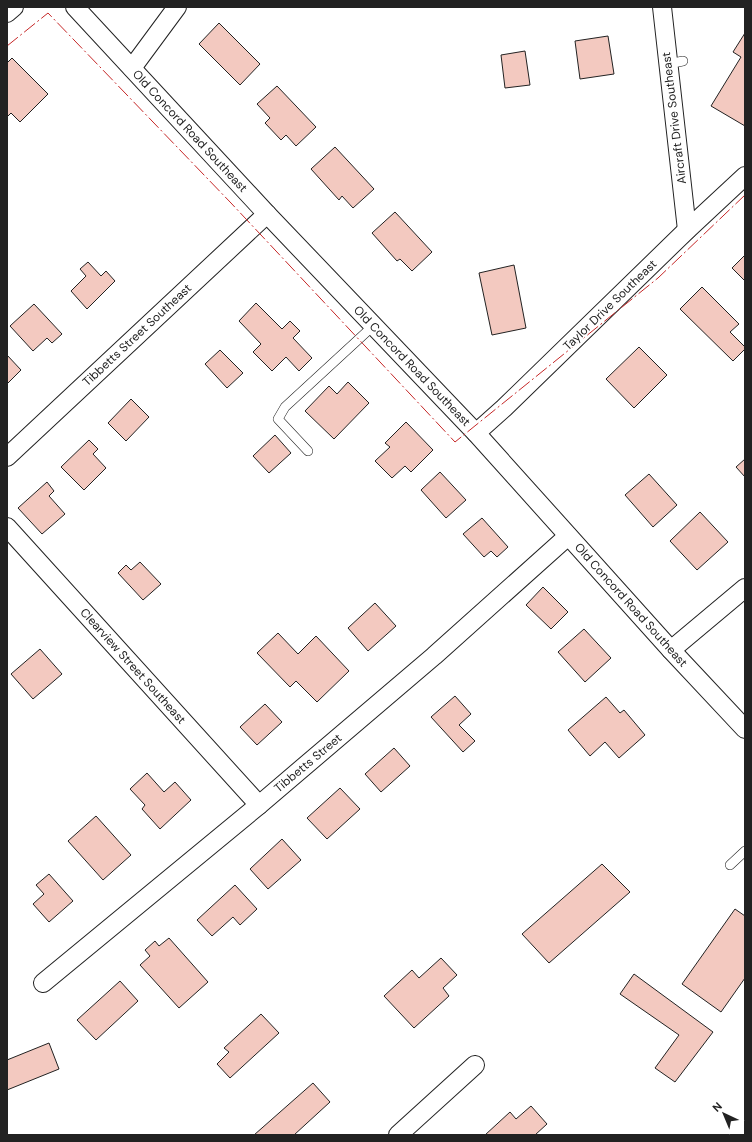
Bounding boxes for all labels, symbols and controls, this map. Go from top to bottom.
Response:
street label: Aircraft Drive Southeast [658,51,690,185]
street label: Old Concord Road Southeast [129,66,251,196]
street label: Taylor Drive Southeast [560,256,660,354]
street label: Tibbetts Street Southeast [79,280,195,390]
street label: Old Concord Road Southeast [350,302,474,430]
street label: Old Concord Road Southeast [571,540,691,671]
street label: Clearview Street Southeast [77,605,190,728]
street label: Tibbetts Street [271,730,345,796]
north arrow [704,1094,744,1134]
text: N [709,1099,725,1115]

